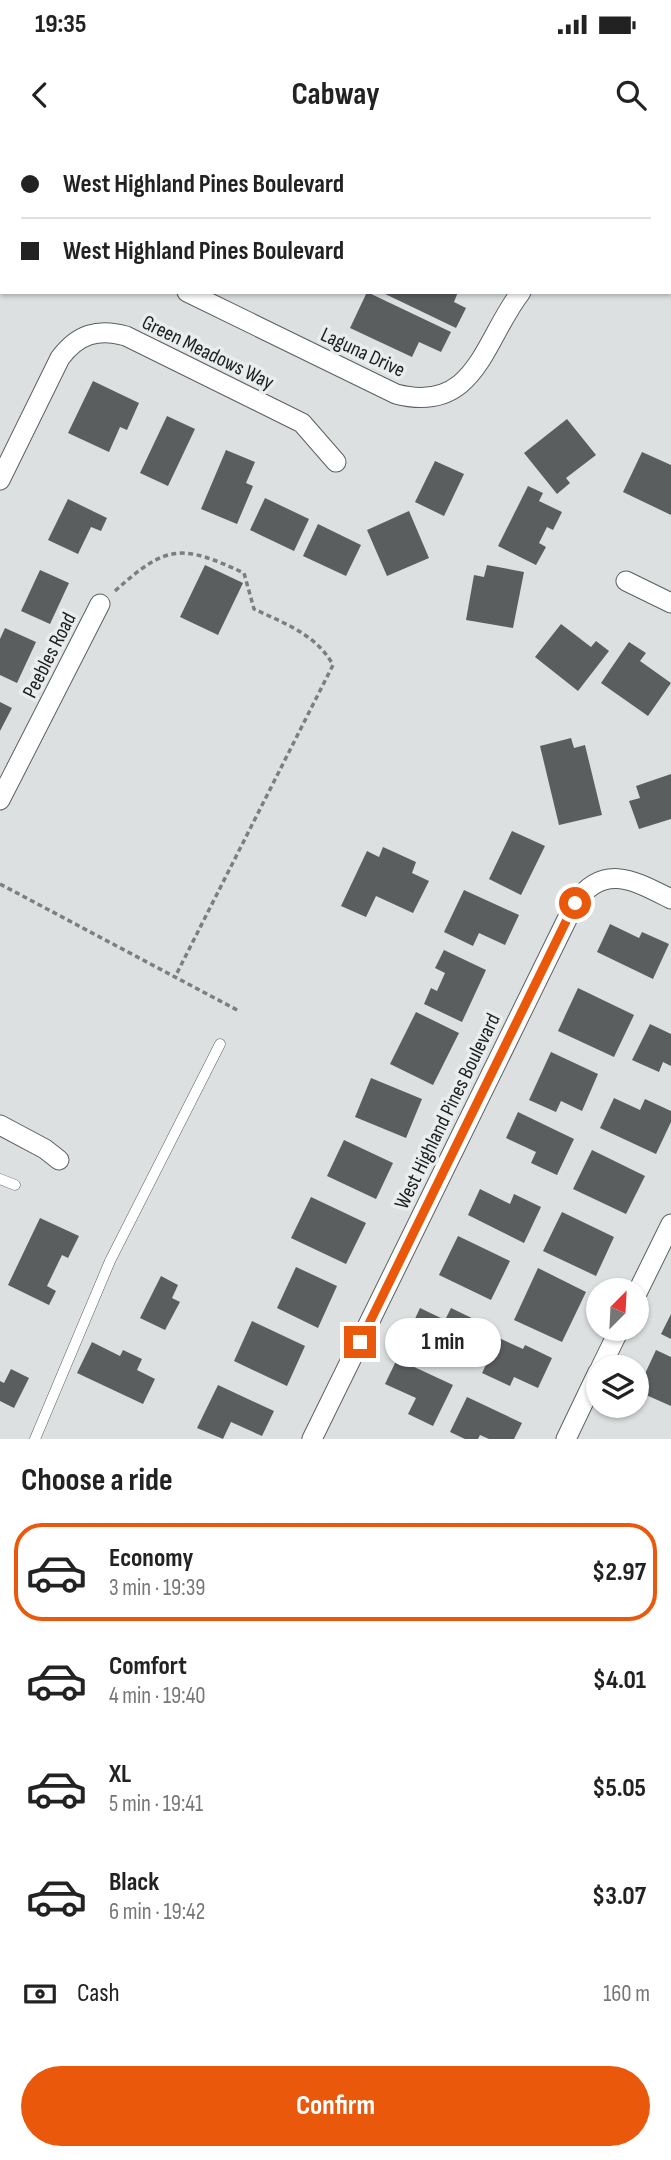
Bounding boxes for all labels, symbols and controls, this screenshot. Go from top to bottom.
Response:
text: 19:35 [35,9,86,40]
text: Cabway [291,75,380,114]
icon: back [21,76,59,114]
icon: search [612,76,650,114]
text: West Highland Pines Boulevard [63,169,344,200]
text: West Highland Pines Boulevard [63,236,344,267]
street label: Green Meadows Way [138,310,278,395]
street label: Laguna Drive [317,322,409,383]
street label: Peebles Road [17,608,82,702]
route start [559,887,591,919]
street label: West Highland Pines Boulevard [389,1009,506,1213]
north arrow [586,1278,649,1340]
map controls [586,1278,649,1418]
callout: 1 min [384,1318,500,1366]
route end [344,1326,376,1358]
text: 1 min [422,1328,464,1356]
button: layers [586,1355,649,1418]
text: Choose a ride [21,1461,173,1500]
icon: car [25,1541,88,1604]
text: Economy [109,1543,193,1574]
text: $2.97 [592,1557,646,1588]
text: 3 min · 19:39 [109,1574,206,1602]
icon: car [25,1649,88,1712]
text: Comfort [109,1651,187,1682]
text: $4.01 [593,1665,646,1696]
text: 4 min · 19:40 [109,1682,206,1710]
icon: car [25,1757,88,1820]
text: XL [109,1759,131,1790]
text: $5.05 [592,1773,646,1804]
text: 5 min · 19:41 [109,1790,203,1818]
icon: car [25,1865,88,1928]
text: Black [109,1867,159,1898]
text: $3.07 [592,1881,646,1912]
text: 6 min · 19:42 [109,1898,205,1926]
icon: cash [21,1975,59,2013]
text: Cash [77,1978,120,2009]
text: 160 m [603,1980,650,2008]
button: Confirm [21,2066,650,2146]

